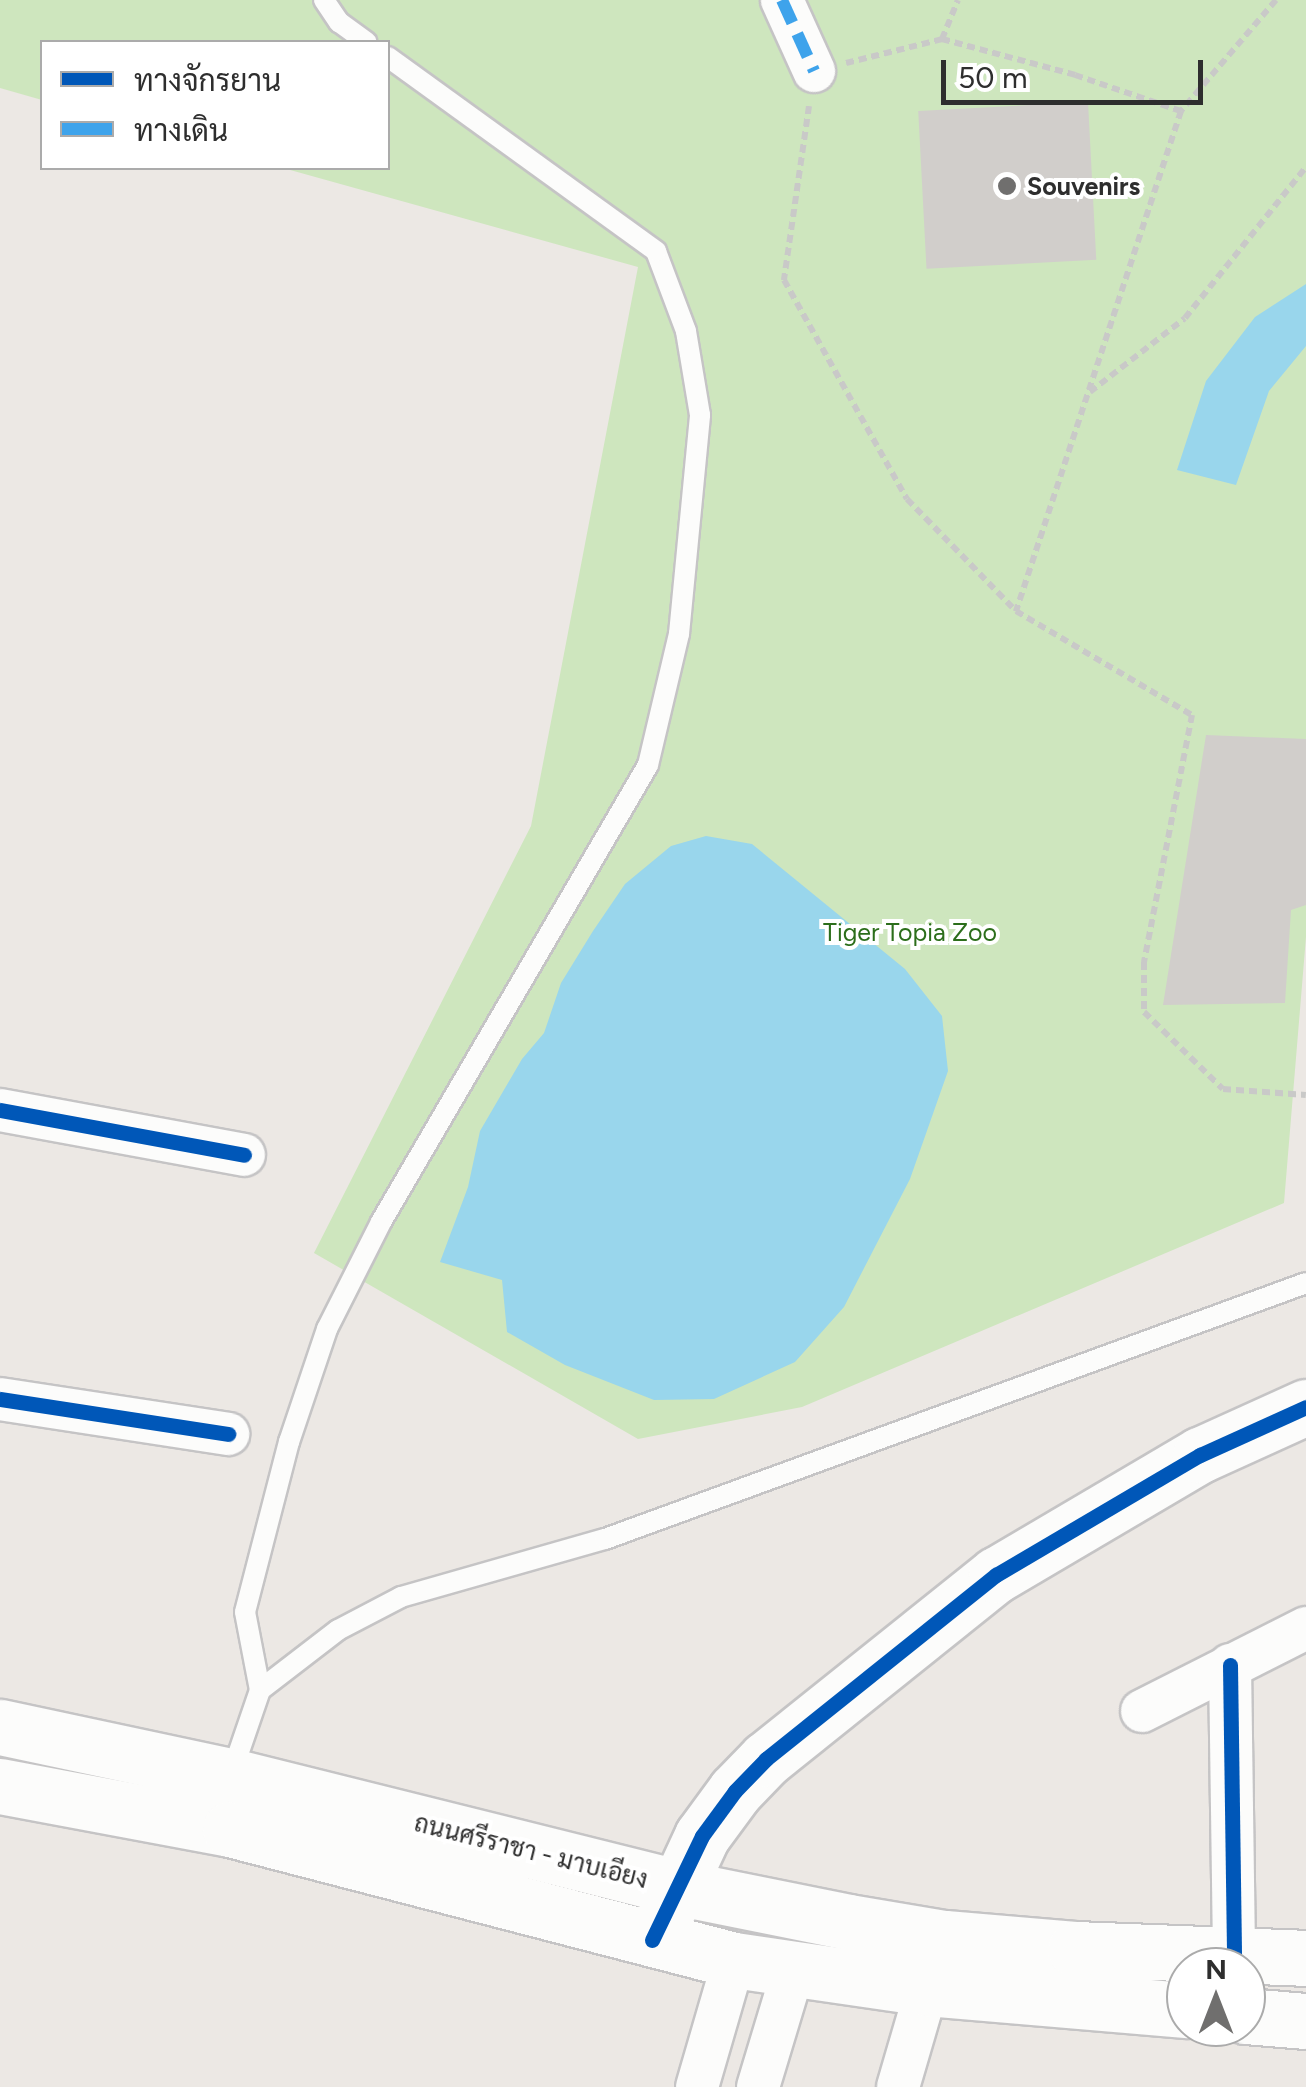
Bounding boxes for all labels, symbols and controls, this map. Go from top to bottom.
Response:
legend [40,40,390,170]
scale bar [946,40,1208,102]
text: 50 m [958,59,1027,96]
text: ทางจักรยาน [134,62,281,99]
text: ทางเดิน [134,112,228,149]
place label: Souvenirs [1027,171,1140,201]
marker: Souvenirs [996,175,1018,197]
park label: Tiger Topia Zoo [823,917,997,947]
street label: ถนนศรีราชา - มาบเอียง [411,1807,651,1895]
north arrow [1166,1947,1266,2047]
text: N [1205,1952,1227,1986]

